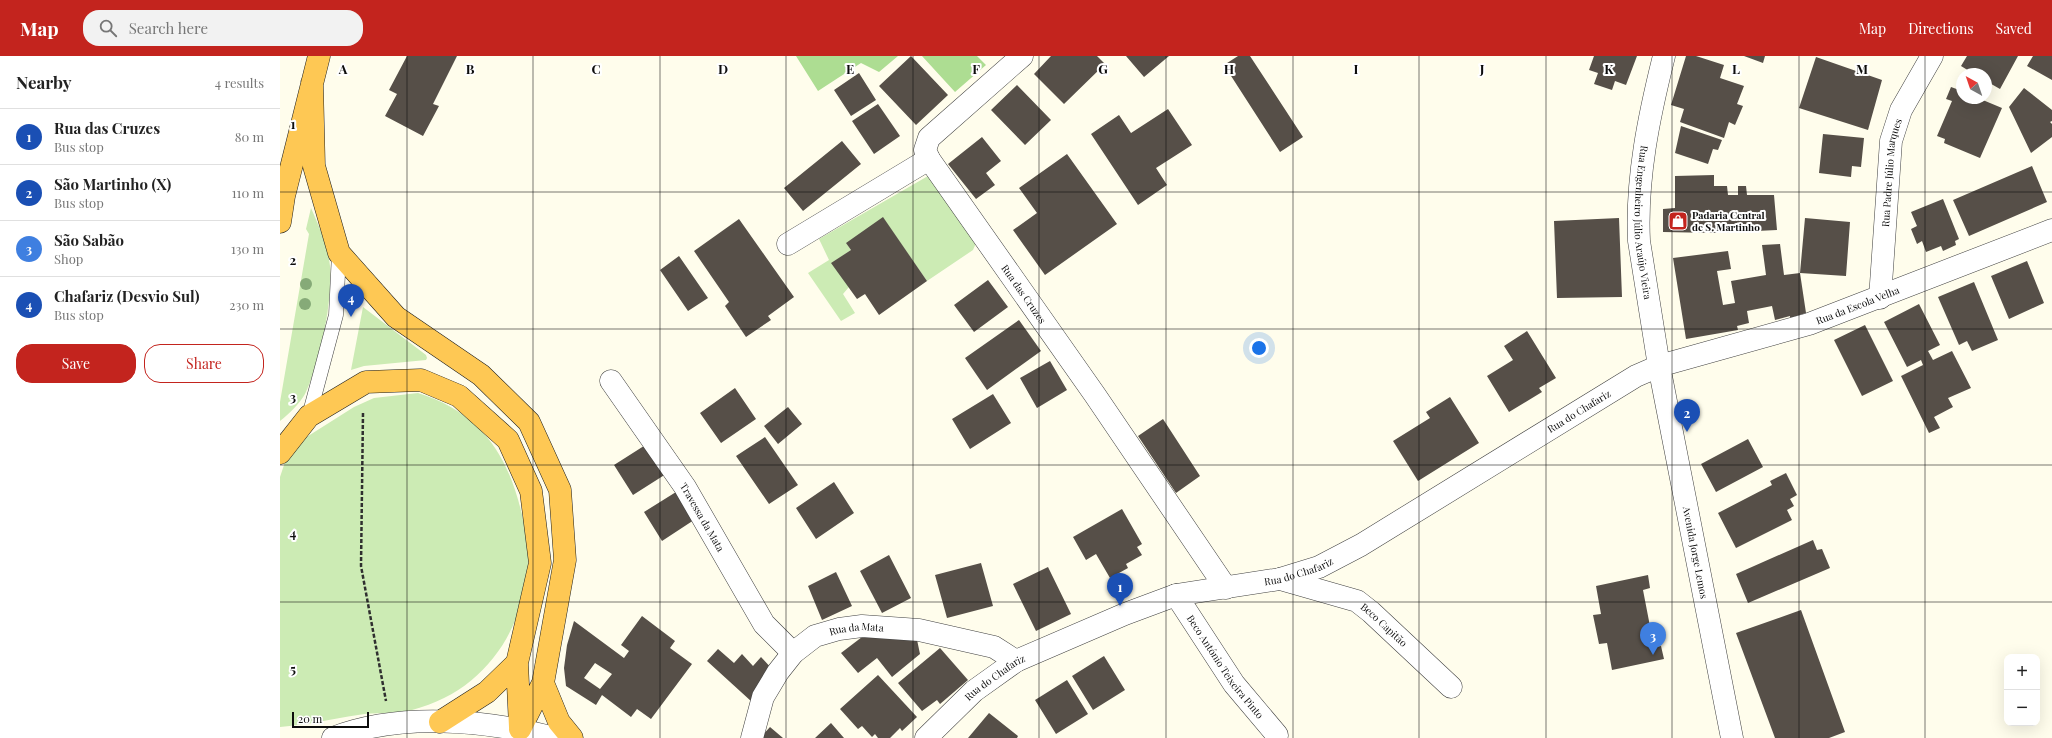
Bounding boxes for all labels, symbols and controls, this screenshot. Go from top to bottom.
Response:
search box [83,10,363,46]
text: Map [20,15,59,41]
icon: search [97,17,119,39]
text: Search here [129,18,208,38]
text: Map [1859,19,1886,38]
text: Directions [1908,19,1974,38]
text: Saved [1996,19,2032,38]
text: A [338,60,348,77]
text: B [466,60,475,77]
text: C [591,60,601,77]
text: D [718,60,728,77]
text: E [846,60,854,77]
text: F [972,60,980,77]
text: G [1098,60,1108,77]
text: H [1224,60,1234,77]
text: I [1354,60,1359,77]
text: J [1479,60,1485,77]
text: K [1604,60,1614,77]
text: L [1732,60,1740,77]
text: M [1856,60,1868,77]
north arrow [1956,68,1992,104]
text: Nearby [16,71,71,93]
text: 4 results [215,74,264,91]
text: 1 [291,115,296,132]
street label: Rua Padre Júlio Marques [1878,117,1905,228]
text: Rua das Cruzes [54,118,160,138]
text: 1 [27,128,31,145]
text: 80 m [235,128,264,145]
text: Bus stop [54,138,104,155]
street label: Rua Engenheiro Júlio Araújo Vieira [1632,145,1655,300]
text: São Martinho (X) [54,174,171,194]
text: 2 [26,184,32,201]
text: 110 m [232,184,264,201]
text: Bus stop [54,194,104,211]
place label: Padaria Central de S. Martinho [1692,208,1765,234]
shop icon: Padaria Central de S. Martinho [1667,210,1689,232]
text: São Sabão [54,230,124,250]
text: 3 [26,240,32,257]
text: 130 m [231,240,264,257]
text: Shop [54,250,83,267]
text: 2 [290,251,297,268]
street label: Rua das Cruzes [998,262,1049,326]
street label: Rua da Escola Velha [1814,283,1901,328]
pin: 4 [338,284,364,317]
text: Chafariz (Desvio Sul) [54,286,200,306]
text: 4 [26,296,32,313]
text: 230 m [229,296,264,313]
text: Bus stop [54,306,104,323]
your location [1249,338,1269,358]
button: Save [16,344,136,383]
button: Share [144,344,264,383]
street label: Rua do Chafariz [1545,386,1613,436]
text: 3 [290,388,296,405]
pin: 2 [1674,399,1700,432]
street label: Travessa da Mata [677,480,728,554]
street label: Avenida Jorge Lemos [1679,504,1712,600]
text: 4 [290,524,297,541]
street label: Rua do Chafariz [1263,554,1336,588]
pin: 1 [1107,573,1133,606]
street label: Beco Capitão [1358,600,1411,650]
street label: Beco António Teixeira Pinto [1184,612,1267,722]
street label: Rua da Mata [827,619,884,639]
pin: 3 [1640,622,1666,655]
street label: Rua do Chafariz [961,651,1027,704]
map controls [2004,654,2040,726]
button: + [2004,654,2040,690]
text: 5 [290,660,296,677]
button: − [2004,690,2040,726]
scale bar [292,710,369,729]
text: 20 m [298,711,322,726]

